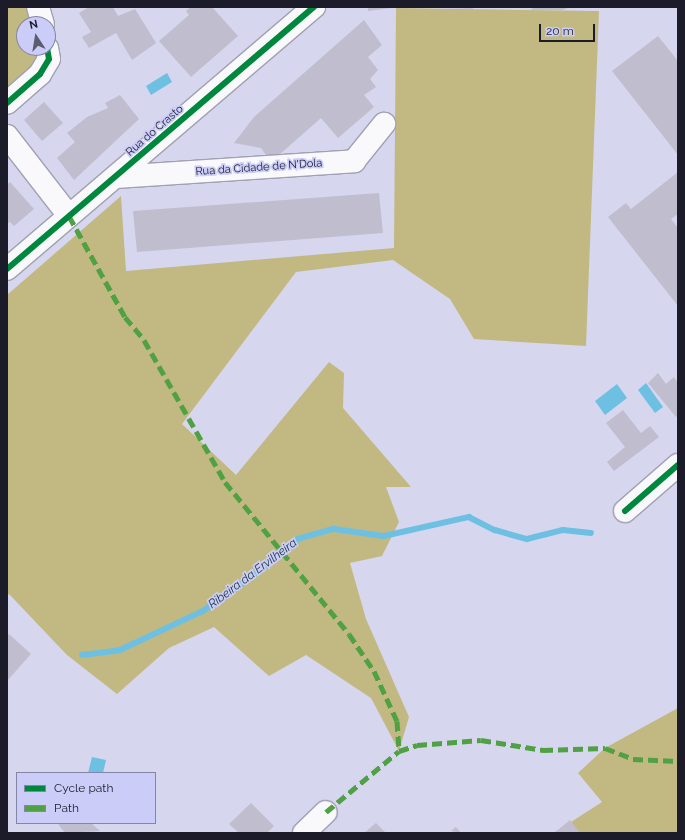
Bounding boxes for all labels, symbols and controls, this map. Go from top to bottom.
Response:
north arrow [16,16,56,56]
scale bar [541,16,597,42]
text: N [28,18,39,32]
text: 20 m [546,24,574,38]
street label: Rua do Crasto [124,103,186,159]
street label: Rua da Cidade de N'Dola [195,157,323,179]
water label: Ribeira da Ervilheira [206,536,300,612]
legend [16,772,156,824]
text: Cycle path [54,781,113,795]
text: Path [54,801,79,815]

